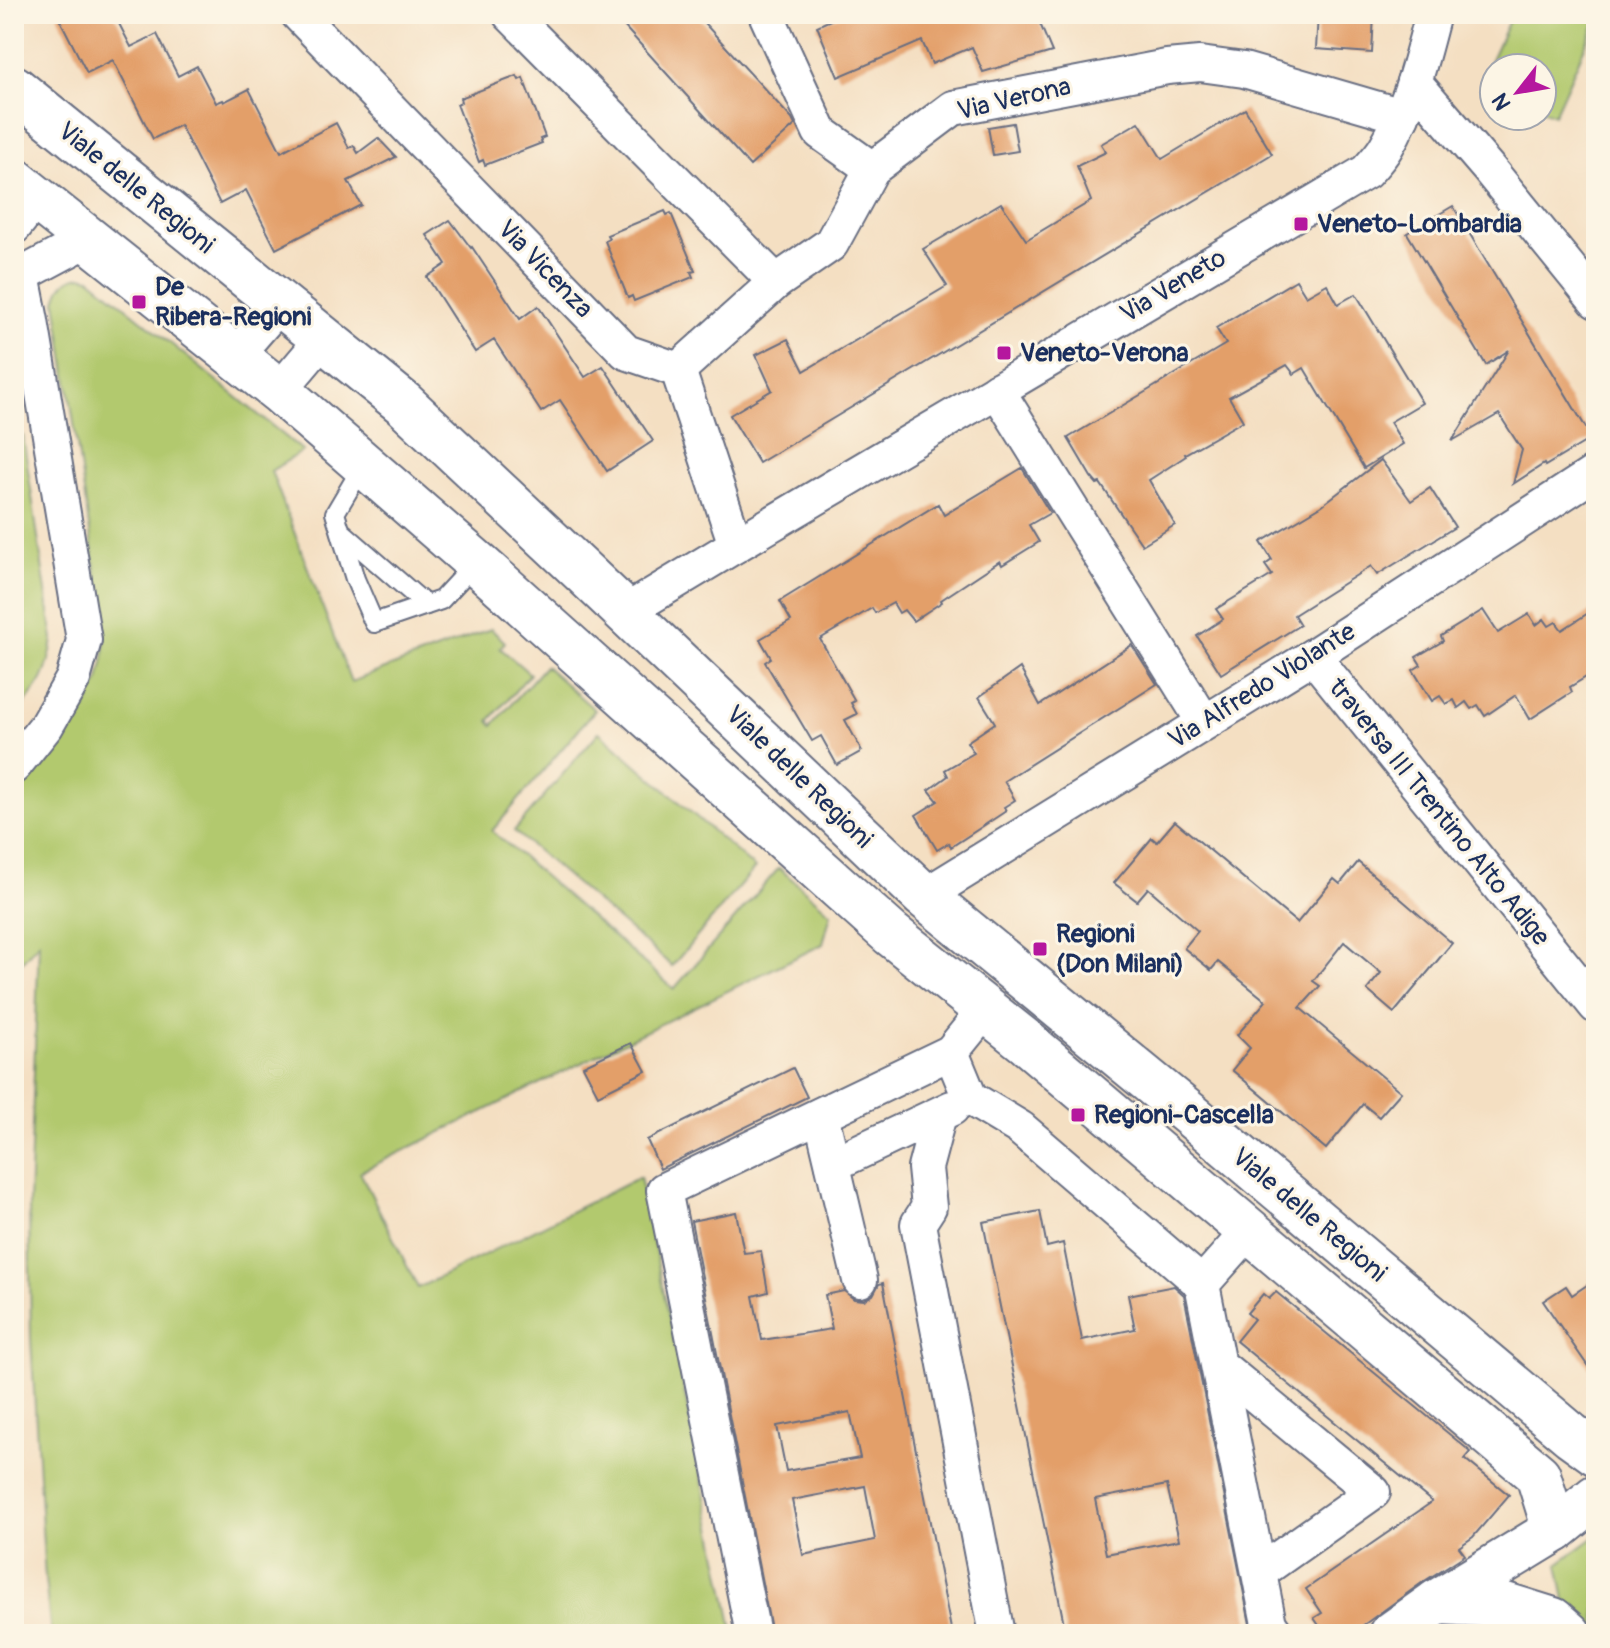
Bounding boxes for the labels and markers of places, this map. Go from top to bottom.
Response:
place label: Veneto-Lombardia [1317,208,1522,240]
marker: Veneto-Lombardia [1292,215,1310,233]
place label: De Ribera-Regioni [155,271,312,333]
marker: De Ribera-Regioni [130,293,148,311]
place label: Veneto-Verona [1020,337,1189,369]
marker: Veneto-Verona [995,344,1013,362]
place label: Regioni (Don Milani) [1056,918,1184,980]
marker: Regioni (Don Milani) [1031,940,1049,958]
place label: Regioni-Cascella [1094,1099,1274,1131]
marker: Regioni-Cascella [1069,1106,1087,1124]

